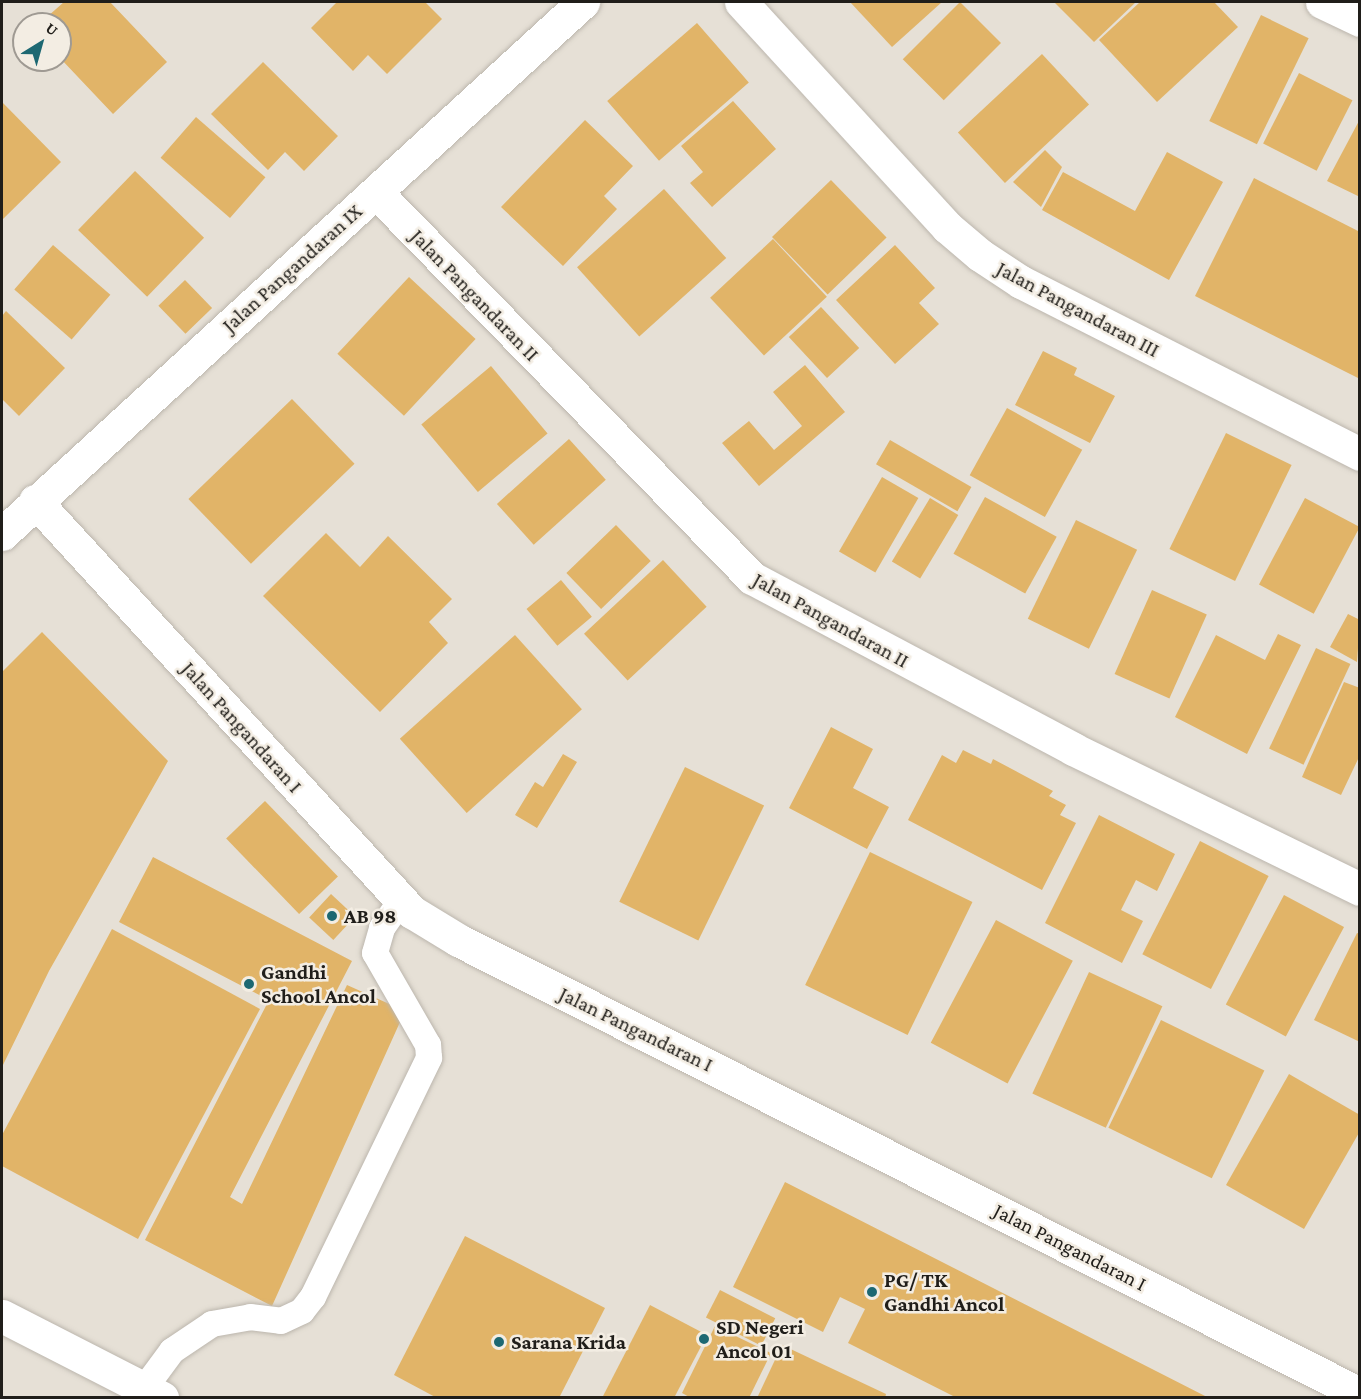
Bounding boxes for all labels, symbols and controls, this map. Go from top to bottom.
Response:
north arrow [12,12,72,72]
text: U [42,19,61,39]
street label: Jalan Pangandaran IX [217,199,367,337]
street label: Jalan Pangandaran II [405,224,545,366]
street label: Jalan Pangandaran III [992,256,1164,362]
street label: Jalan Pangandaran II [749,567,913,673]
street label: Jalan Pangandaran I [176,656,308,798]
place label: AB 98 [344,903,397,929]
marker: AB 98 [325,909,339,923]
place label: Gandhi School Ancol [261,959,376,1009]
marker: Gandhi School Ancol [242,977,256,991]
street label: Jalan Pangandaran I [555,981,717,1077]
street label: Jalan Pangandaran I [990,1198,1150,1296]
place label: PG/ TK Gandhi Ancol [884,1267,1004,1317]
marker: PG/ TK Gandhi Ancol [865,1285,879,1299]
place label: SD Negeri Ancol 01 [716,1314,804,1364]
place label: Sarana Krida [511,1329,626,1355]
marker: SD Negeri Ancol 01 [697,1332,711,1346]
marker: Sarana Krida [492,1335,506,1349]

